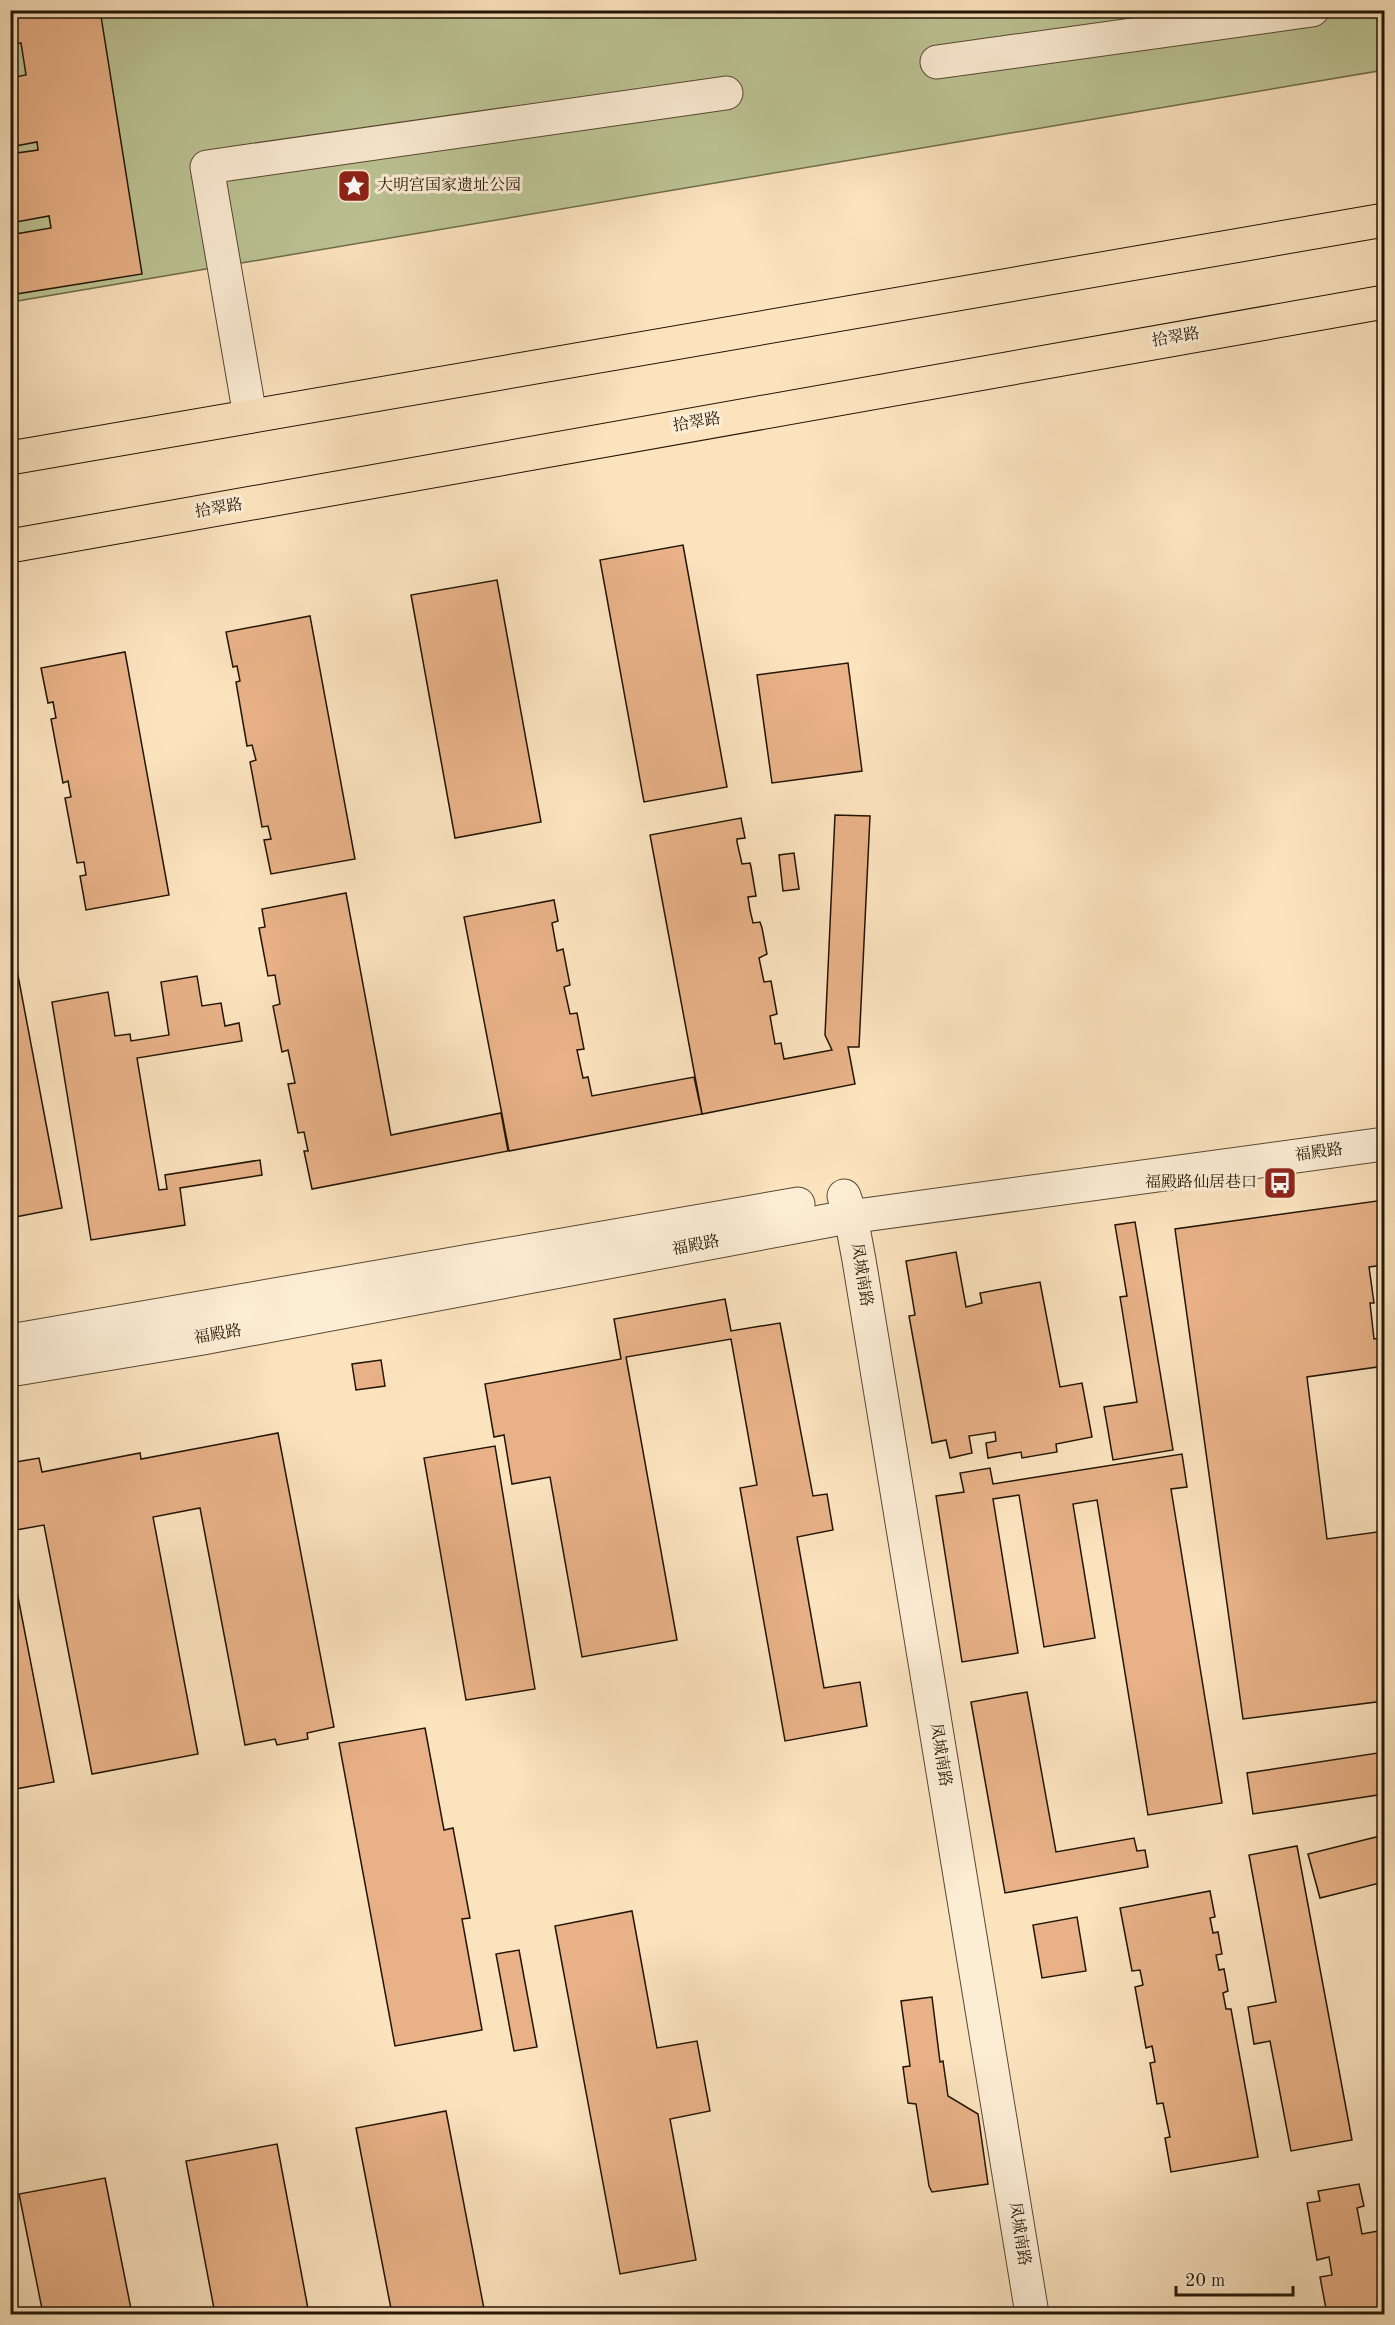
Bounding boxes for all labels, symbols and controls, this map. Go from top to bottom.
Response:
place icon: 大明宫国家遗址公园 [336,168,372,204]
place label: 大明宫国家遗址公园 [377,176,521,194]
street label: 拾翠路 [1151,324,1201,350]
street label: 拾翠路 [672,409,722,435]
street label: 拾翠路 [194,495,244,521]
street label: 福殿路 [1294,1140,1344,1164]
bus stop icon: 福殿路仙居巷口 [1262,1165,1298,1201]
place label: 福殿路仙居巷口 [1145,1173,1257,1191]
street label: 福殿路 [671,1232,721,1258]
street label: 凤城南路 [848,1242,876,1308]
street label: 福殿路 [193,1321,243,1347]
street label: 凤城南路 [927,1722,955,1788]
street label: 凤城南路 [1006,2201,1034,2267]
scale bar [1176,2259,1293,2297]
text: 20 m [1185,2272,1225,2290]

